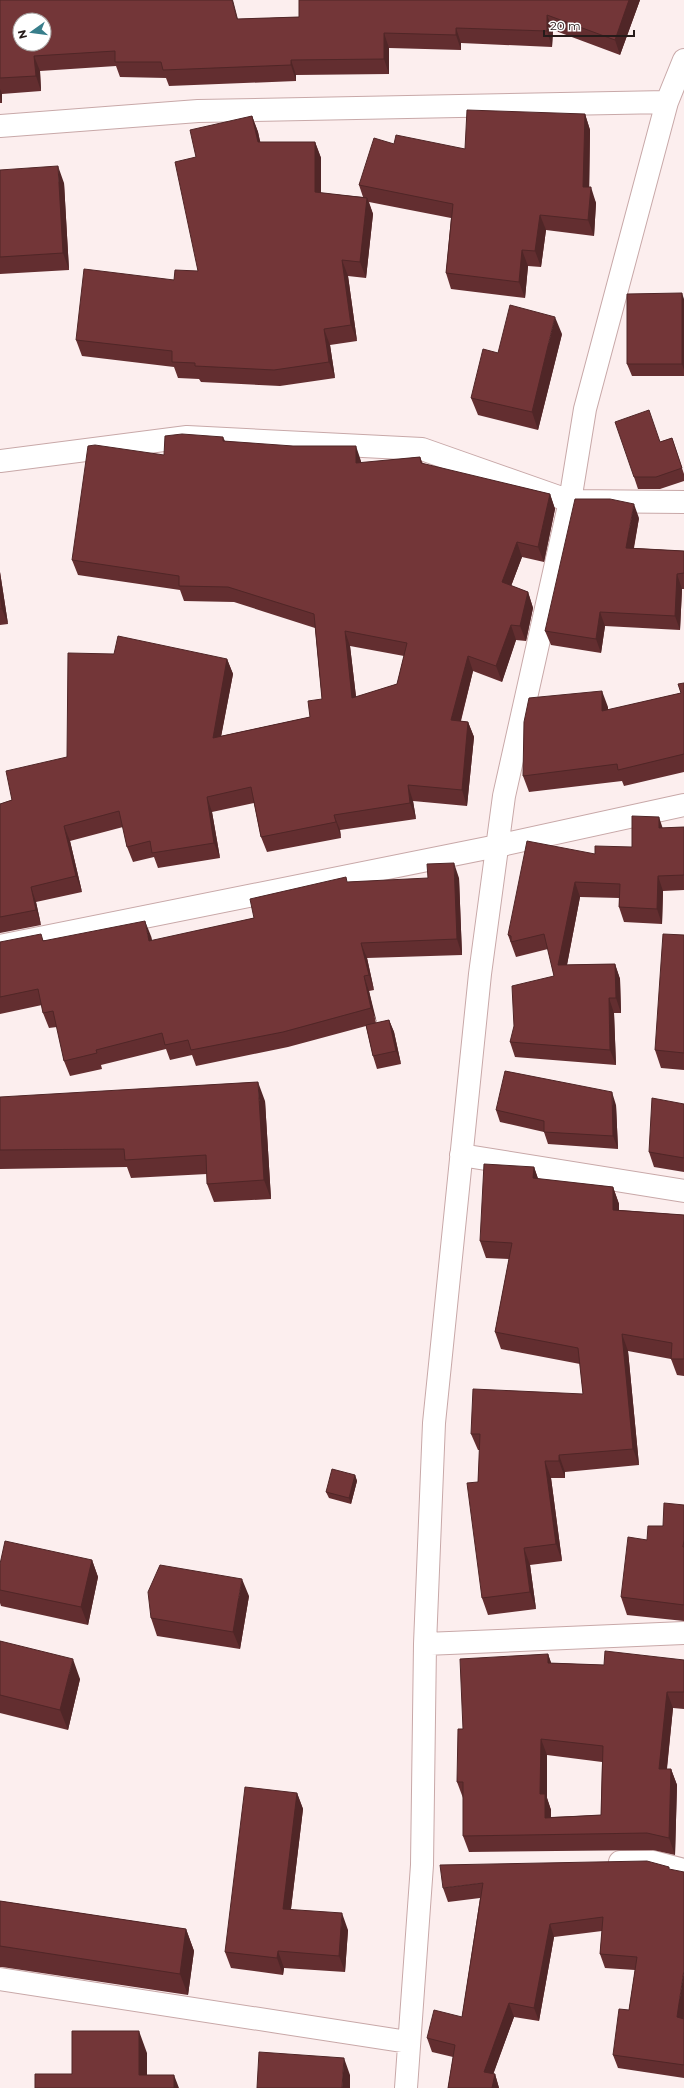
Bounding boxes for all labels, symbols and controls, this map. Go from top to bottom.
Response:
north arrow [12,12,52,52]
scale bar [544,12,634,38]
text: 20 m [550,18,581,33]
text: N [14,28,30,40]

